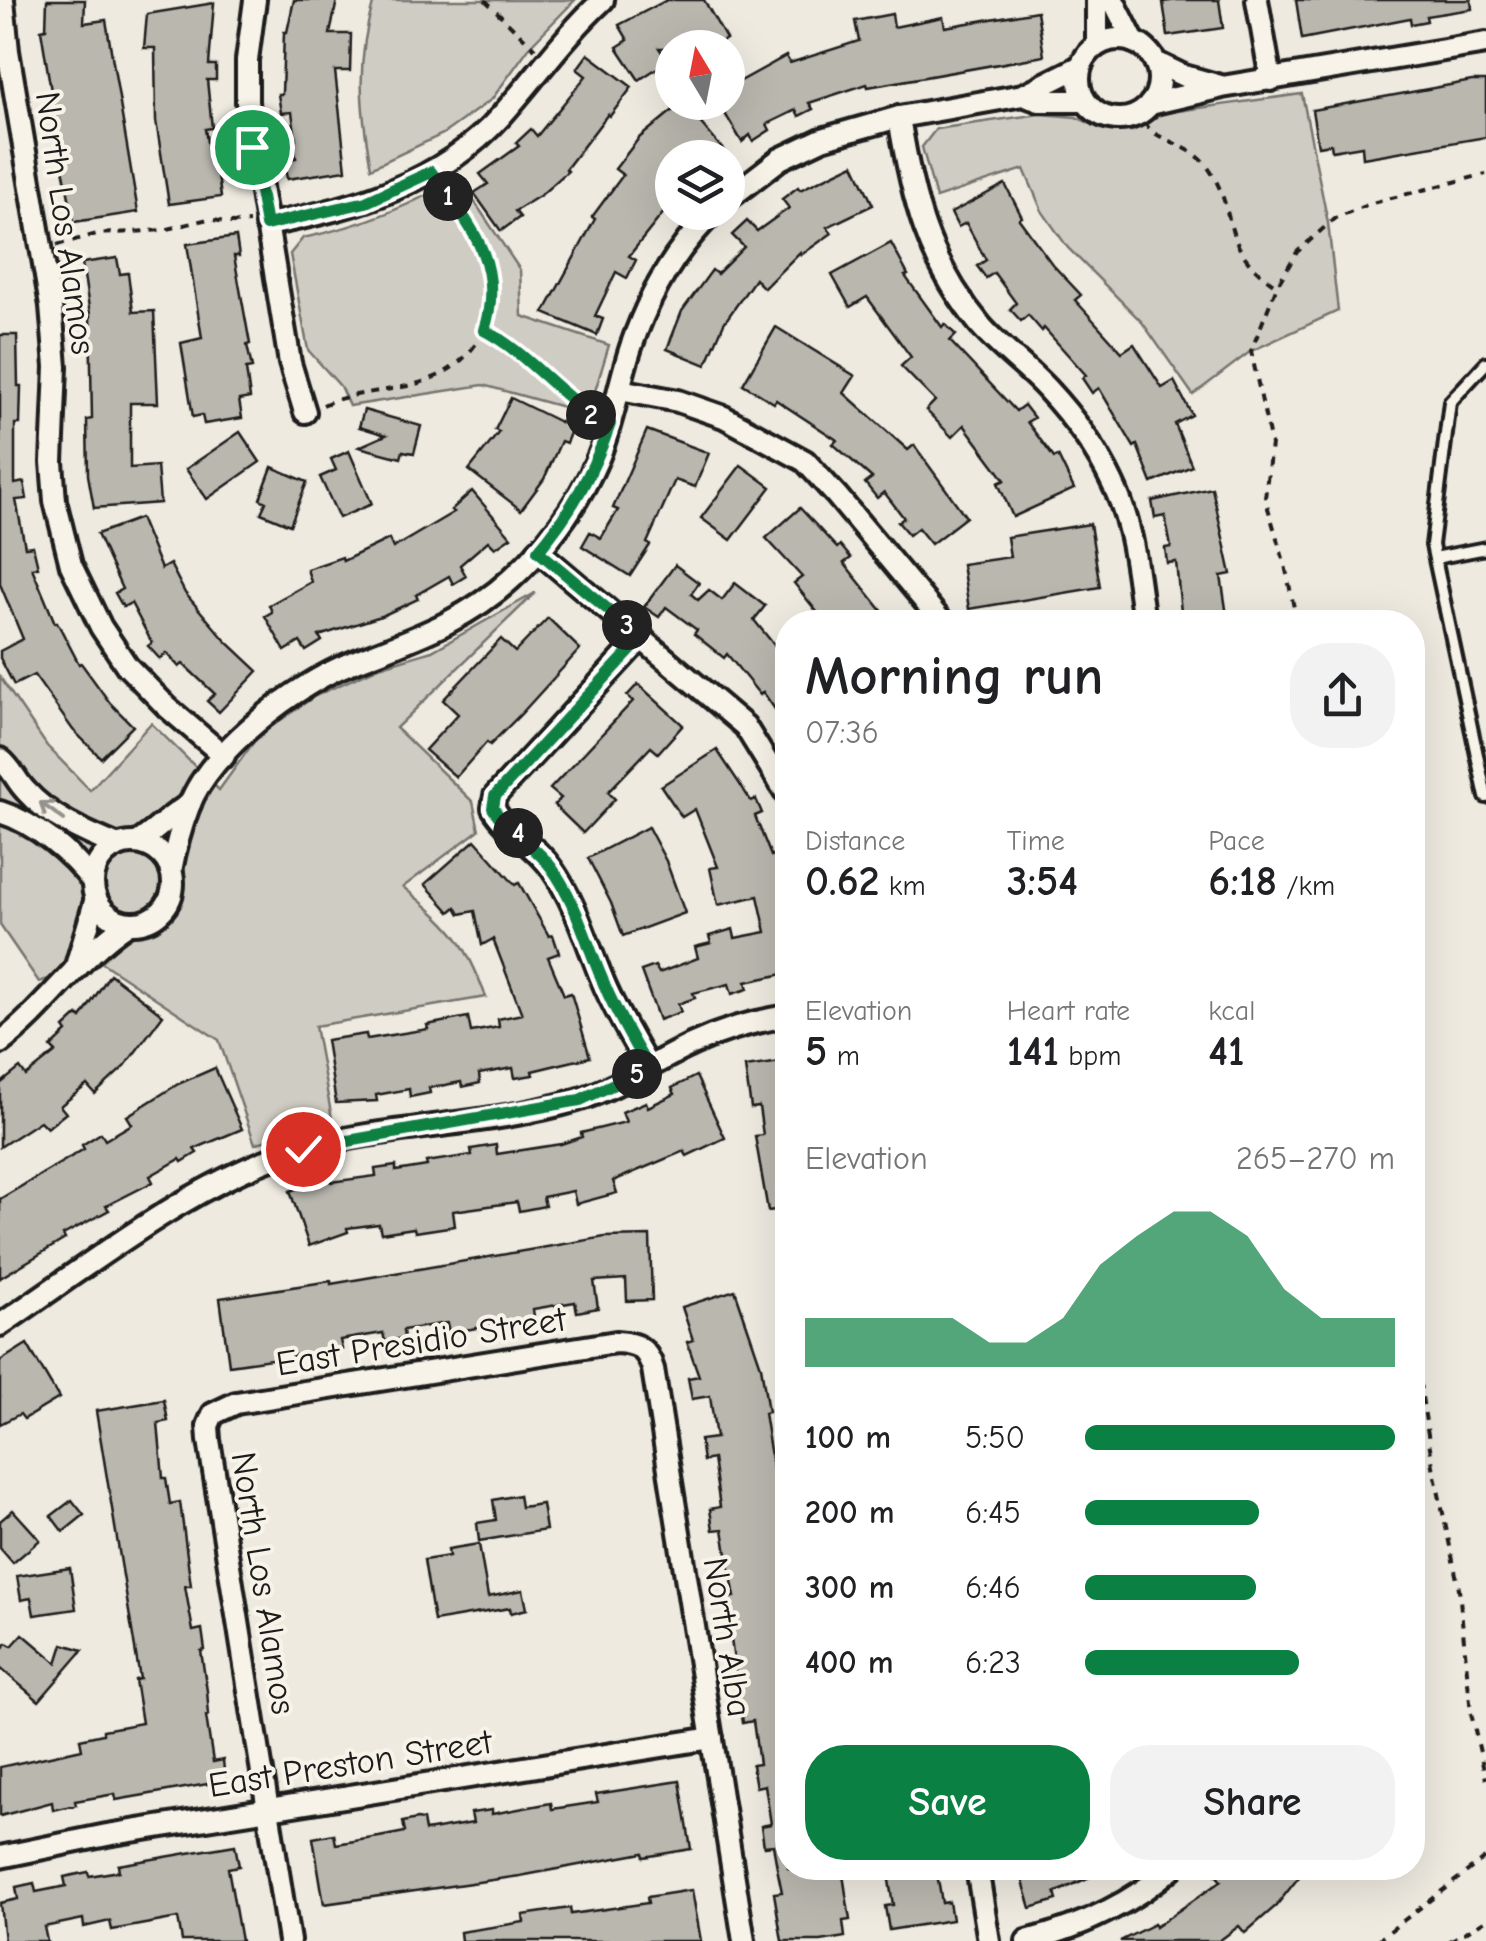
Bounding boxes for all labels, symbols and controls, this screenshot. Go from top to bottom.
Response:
north arrow [655,30,745,120]
map controls [655,30,745,230]
street label: North Los Alamos [27,89,104,357]
pin [210,105,295,190]
icon: arrive [225,120,280,175]
button: layers [655,140,745,230]
pin: 1 [423,171,473,221]
text: 1 [442,180,454,212]
pin: 2 [566,390,616,440]
text: 2 [584,399,598,431]
pin: 3 [602,600,652,650]
text: 3 [620,609,634,641]
button: share [1290,643,1395,748]
text: Morning run [805,644,1103,708]
text: 07:36 [805,714,879,751]
one-way arrow [39,801,66,822]
pin: 4 [493,808,543,858]
text: 4 [511,817,525,849]
text: Distance [805,825,905,857]
text: Time [1007,825,1065,857]
text: Pace [1208,825,1265,857]
text: 0.62 [805,857,880,906]
text: 3:54 [1007,857,1078,906]
text: 6:18 [1208,857,1277,906]
text: km [880,870,926,902]
text: /km [1277,870,1335,902]
text: Elevation [805,995,912,1027]
text: Heart rate [1007,995,1130,1027]
text: kcal [1208,995,1255,1027]
text: 5 [805,1027,827,1076]
text: 141 [1007,1027,1059,1076]
text: 41 [1208,1027,1245,1076]
text: m [827,1040,860,1072]
text: bpm [1059,1040,1121,1072]
pin: 5 [612,1049,662,1099]
text: 5 [630,1058,644,1090]
pin [261,1107,346,1192]
icon: check [276,1122,331,1177]
text: Elevation [805,1140,928,1177]
text: 265–270 m [1236,1140,1395,1177]
street label: East Presidio Street [273,1298,570,1385]
text: 100 m [805,1419,891,1456]
text: 5:50 [965,1419,1025,1456]
street label: North Los Alamos [223,1449,304,1717]
text: 200 m [805,1494,894,1531]
text: 6:45 [965,1494,1021,1531]
street label: North Alba [695,1555,760,1720]
text: 300 m [805,1569,894,1606]
text: 6:46 [965,1569,1021,1606]
text: 400 m [805,1644,893,1681]
text: 6:23 [965,1644,1021,1681]
street label: East Preston Street [205,1721,496,1806]
button: Save [805,1745,1090,1860]
button: Share [1110,1745,1395,1860]

